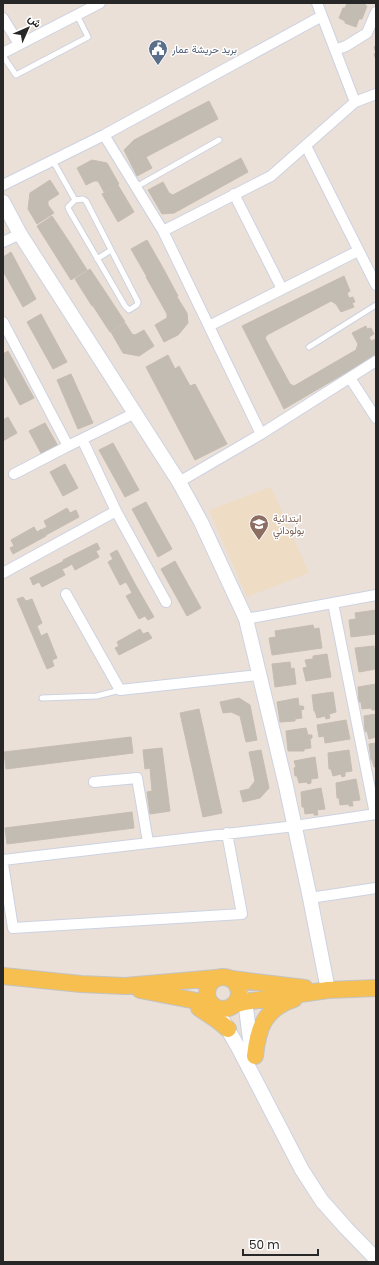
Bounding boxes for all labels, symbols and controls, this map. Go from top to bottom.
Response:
north arrow [8,8,48,48]
text: ش [25,11,45,31]
public building icon: بريد حريشة عمار [147,38,169,66]
place label: بريد حريشة عمار [171,42,237,57]
place label: ابتدائية بولوداني [273,511,304,539]
school or university icon: ابتدائية بولوداني [248,513,270,541]
scale bar [243,1231,318,1257]
text: 50 m [249,1236,280,1253]

